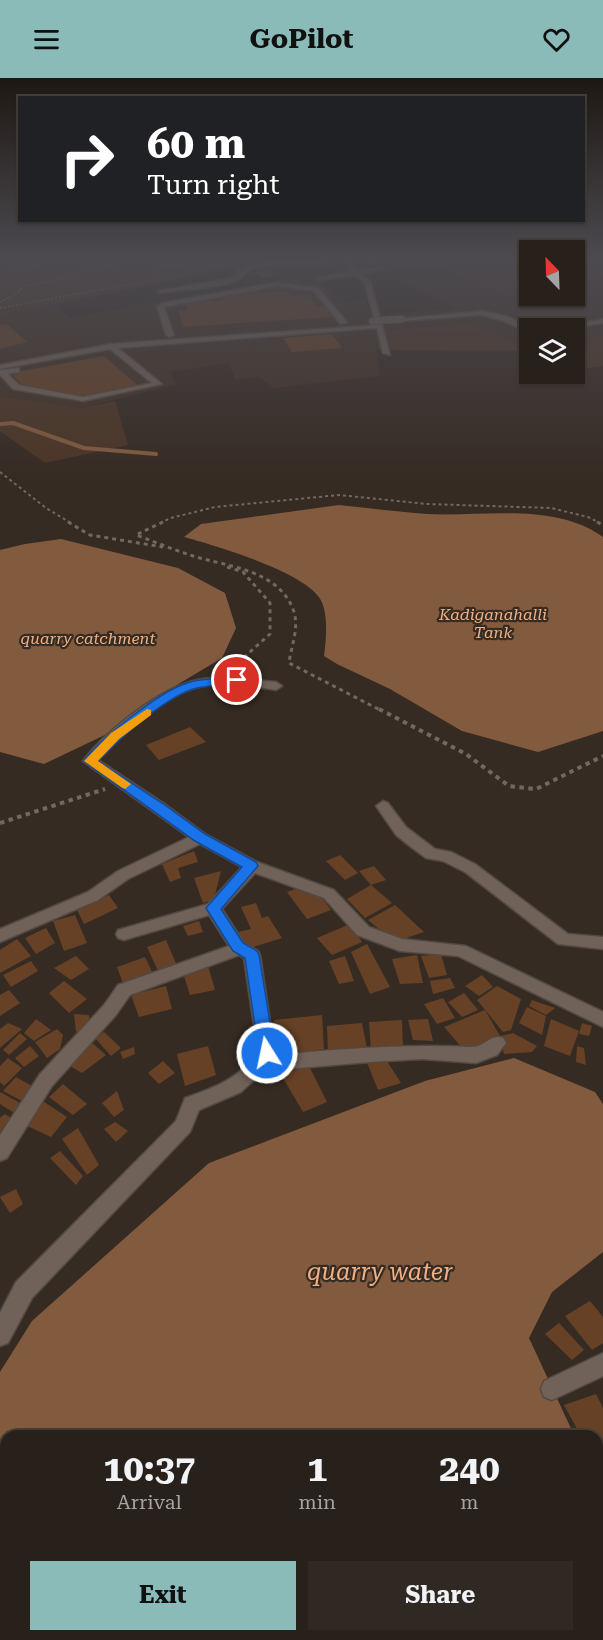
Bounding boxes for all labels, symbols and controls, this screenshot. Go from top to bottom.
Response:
icon: menu [30,23,63,56]
text: GoPilot [250,23,353,55]
icon: heart [540,23,573,56]
text: 60 m [147,119,245,168]
icon: right [48,120,126,198]
text: Turn right [147,169,280,201]
north arrow [519,240,585,306]
map controls [519,240,585,384]
button: layers [519,318,585,384]
water label: Kadiganahalli Tank [438,605,547,642]
water label: quarry catchment [21,629,155,648]
pin [211,654,262,705]
icon: arrive [220,663,253,696]
position arrow [235,1021,299,1085]
water label: quarry water [307,1258,453,1286]
text: 10:37 [103,1448,195,1490]
text: 1 [307,1448,327,1490]
text: 240 [439,1448,500,1490]
text: Arrival [117,1490,182,1514]
text: min [298,1490,336,1514]
text: m [460,1490,479,1514]
button: Exit [30,1561,296,1630]
button: Share [308,1561,573,1630]

